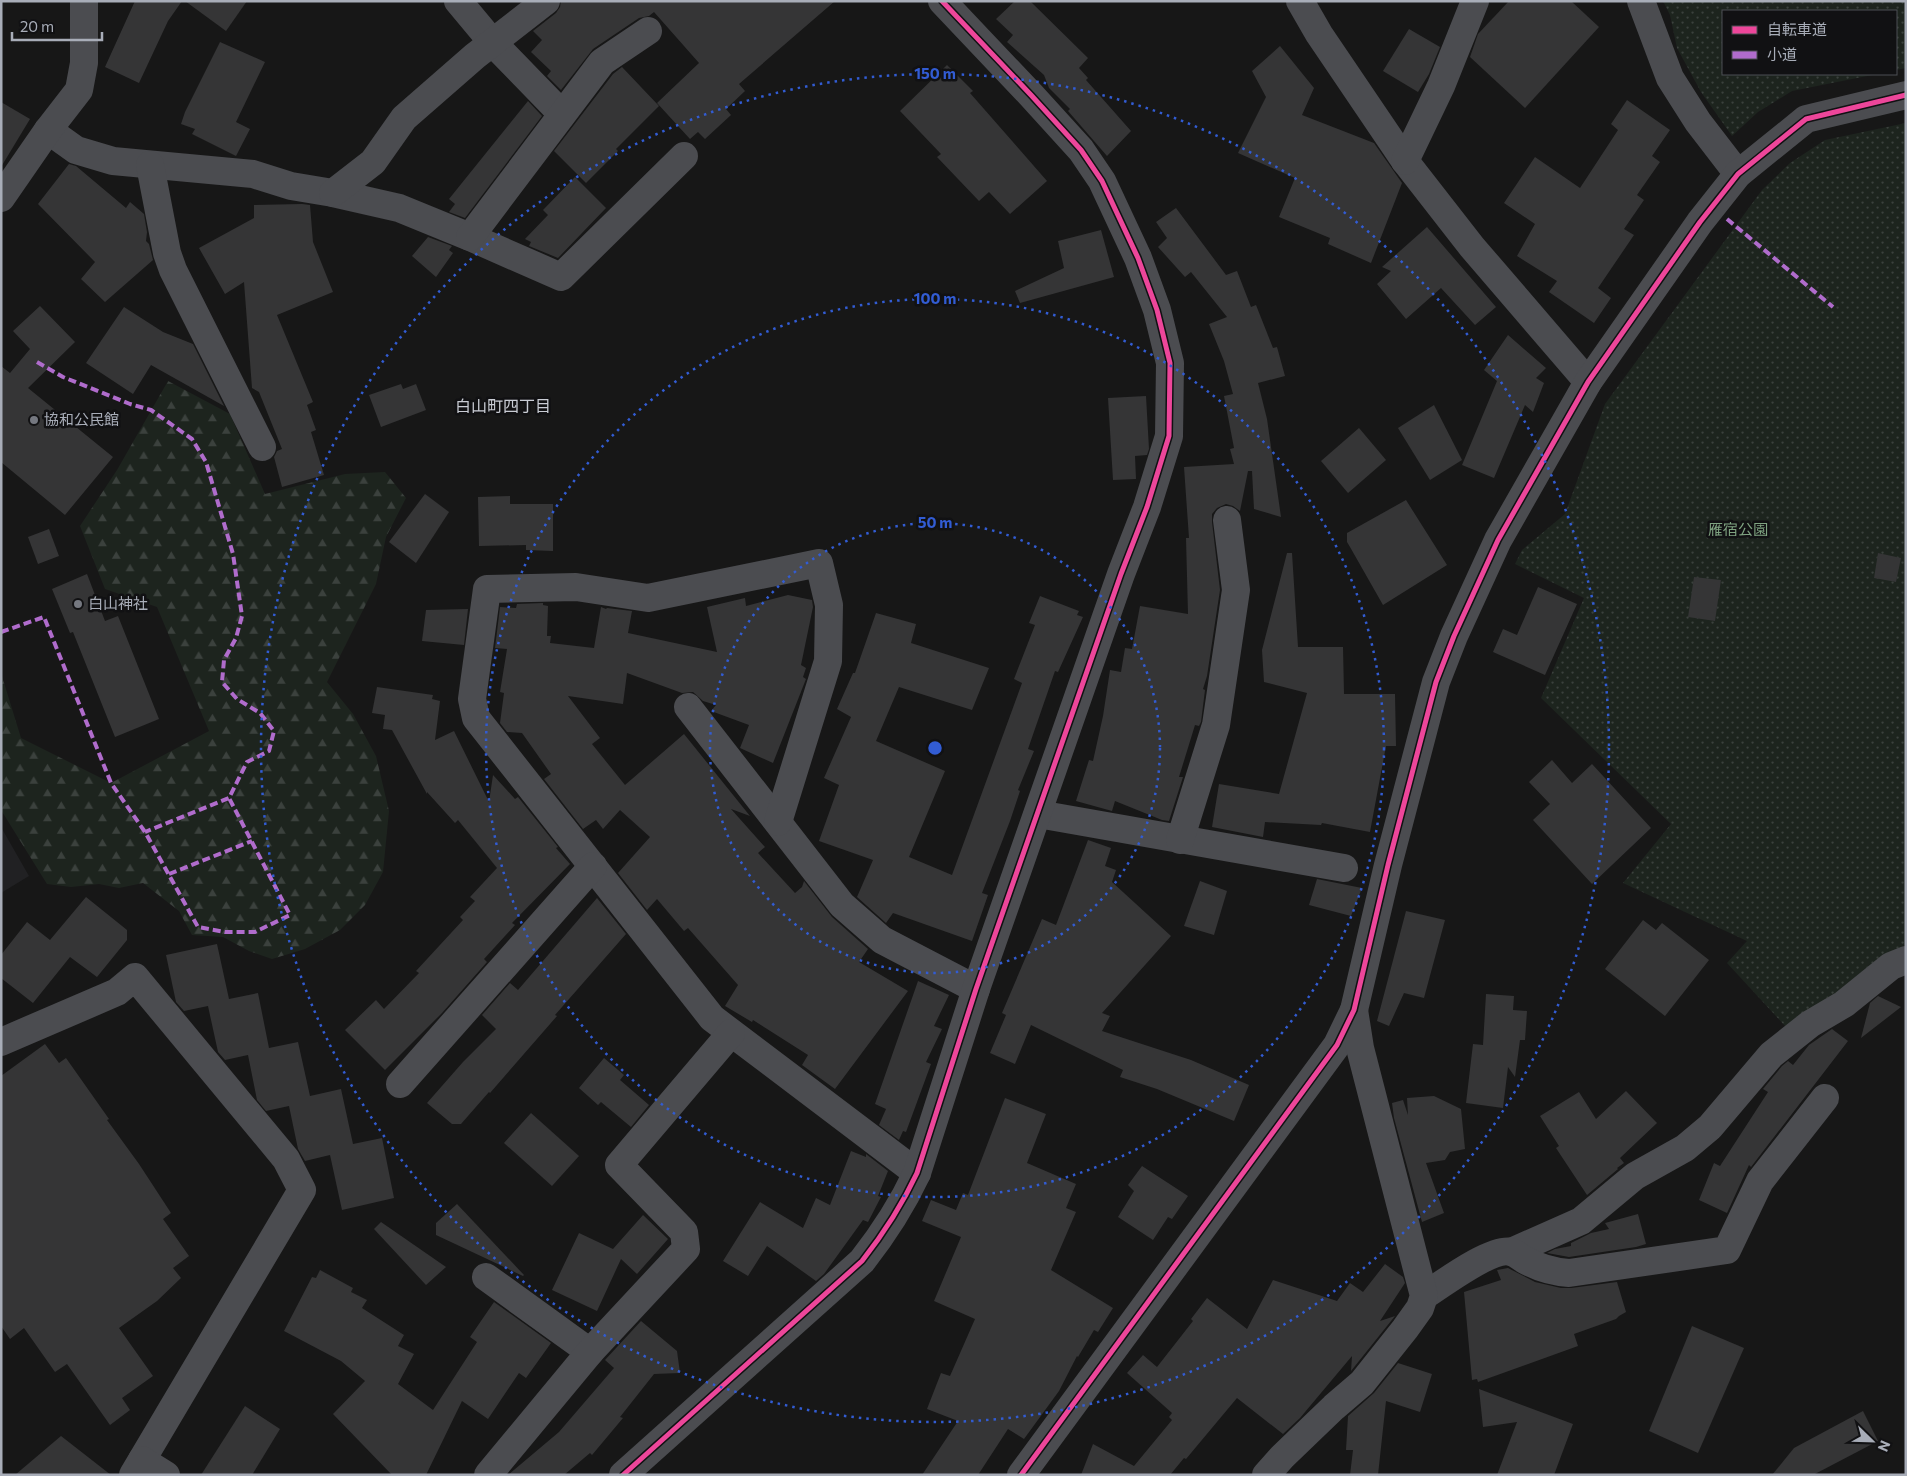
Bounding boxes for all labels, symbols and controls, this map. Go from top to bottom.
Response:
scale bar [12,10,102,42]
legend [1722,10,1897,75]
text: 20 m [20,17,54,35]
text: 自転車道 [1767,20,1827,38]
text: 小道 [1767,45,1797,63]
text: 150 m [914,64,956,82]
text: 100 m [914,289,956,307]
district label: 白山町四丁目 [455,396,551,415]
place label: 協和公民館 [44,410,119,428]
marker: 協和公民館 [28,414,40,426]
text: 50 m [918,513,952,531]
park label: 雁宿公園 [1708,520,1768,538]
place label: 白山神社 [88,594,148,612]
marker: 白山神社 [72,598,84,610]
centre of rings [926,739,944,757]
north arrow [1847,1416,1897,1466]
text: N [1875,1438,1894,1454]

